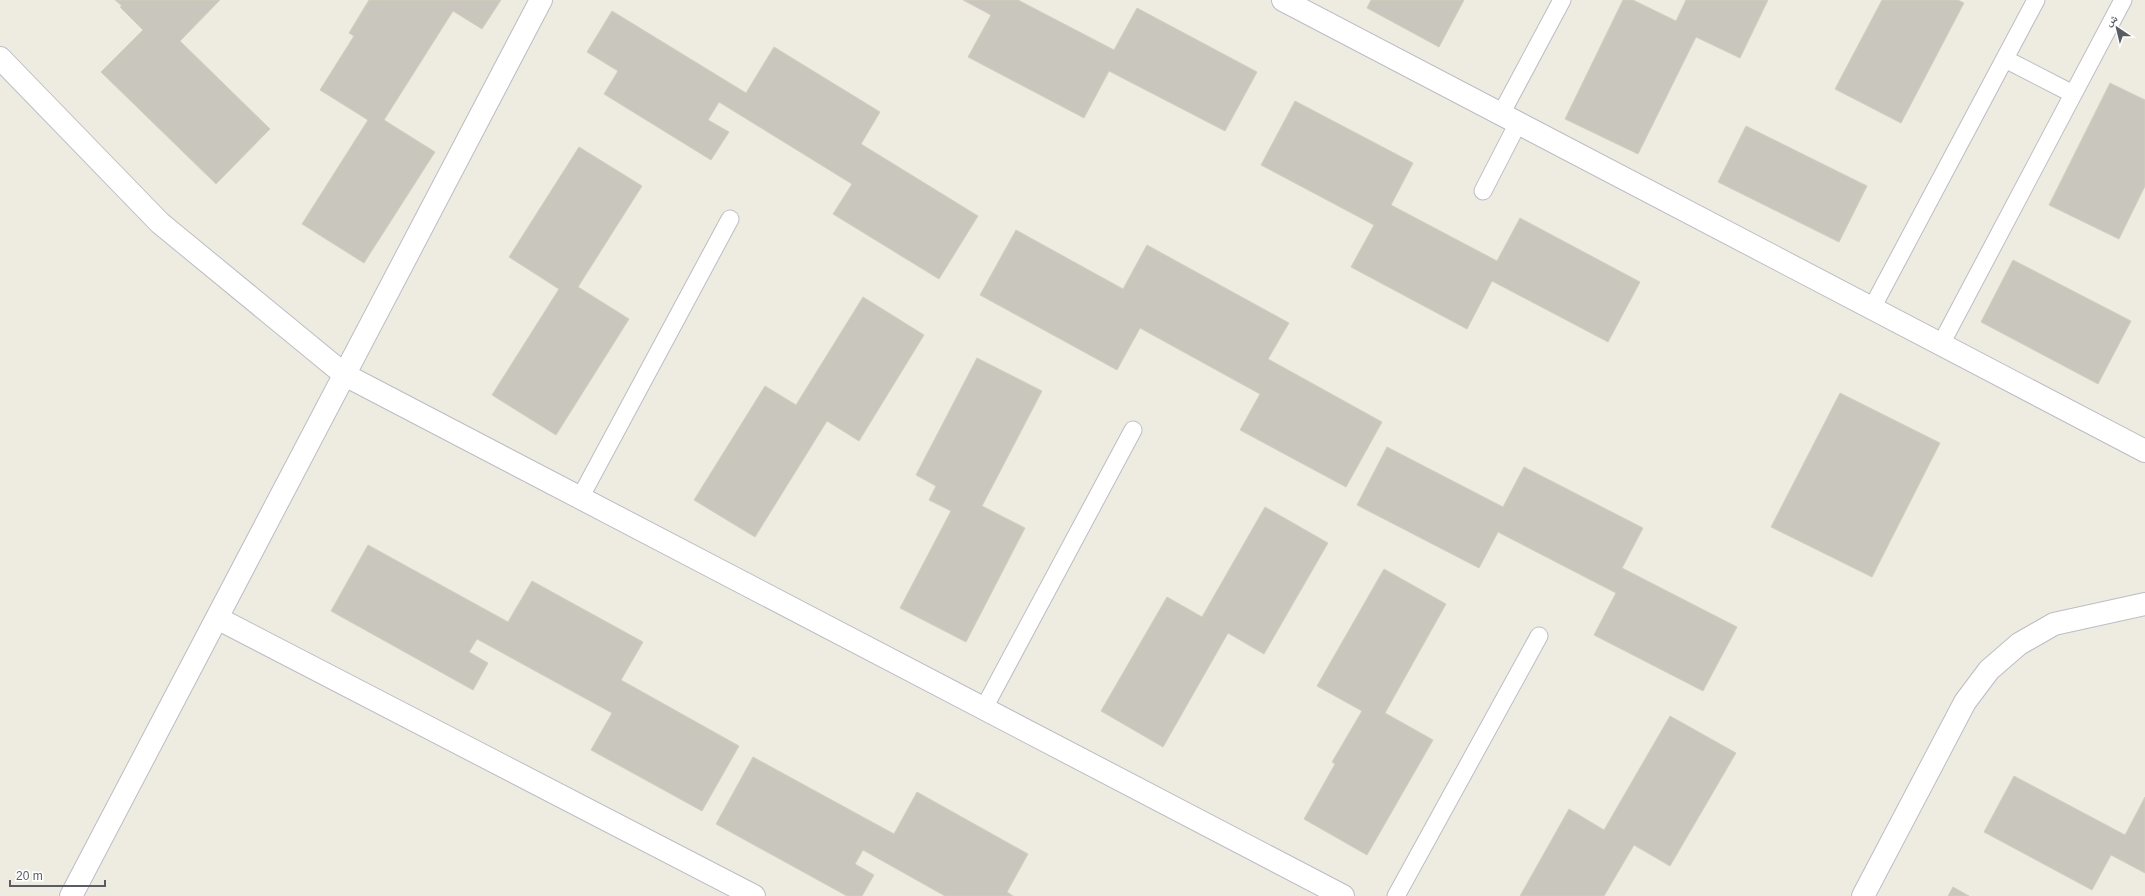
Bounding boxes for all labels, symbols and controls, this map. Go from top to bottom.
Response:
north arrow [2097,8,2137,48]
text: ش [2103,11,2121,30]
scale bar [10,862,105,888]
text: 20 m [16,869,43,883]

